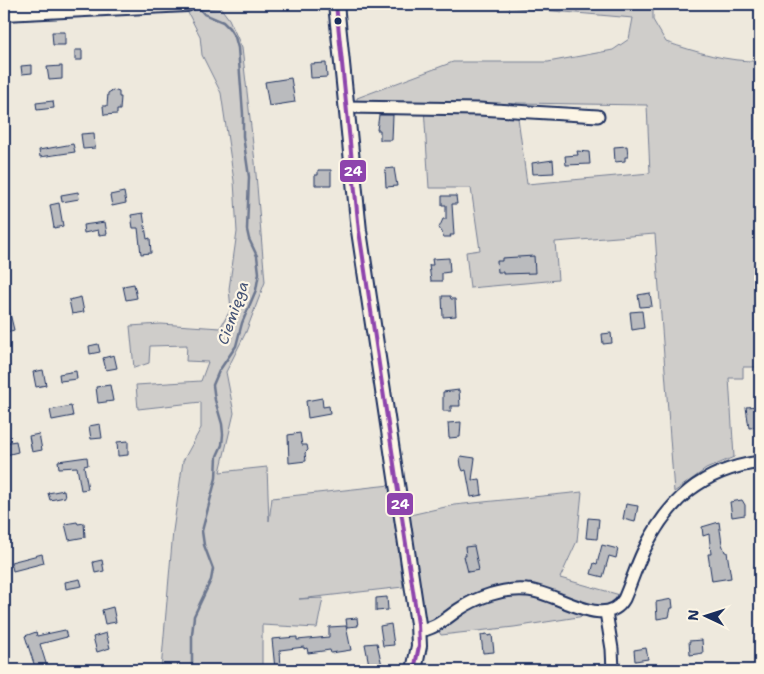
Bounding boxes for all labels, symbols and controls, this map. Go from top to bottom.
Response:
unlabelled marker [333,16,343,26]
line badge: 24 [339,159,367,183]
text: 24 [343,162,363,180]
water label: Ciemięga [213,279,253,347]
line badge: 24 [386,492,414,516]
text: 24 [390,495,410,513]
north arrow [682,592,732,642]
text: N [684,609,702,621]

